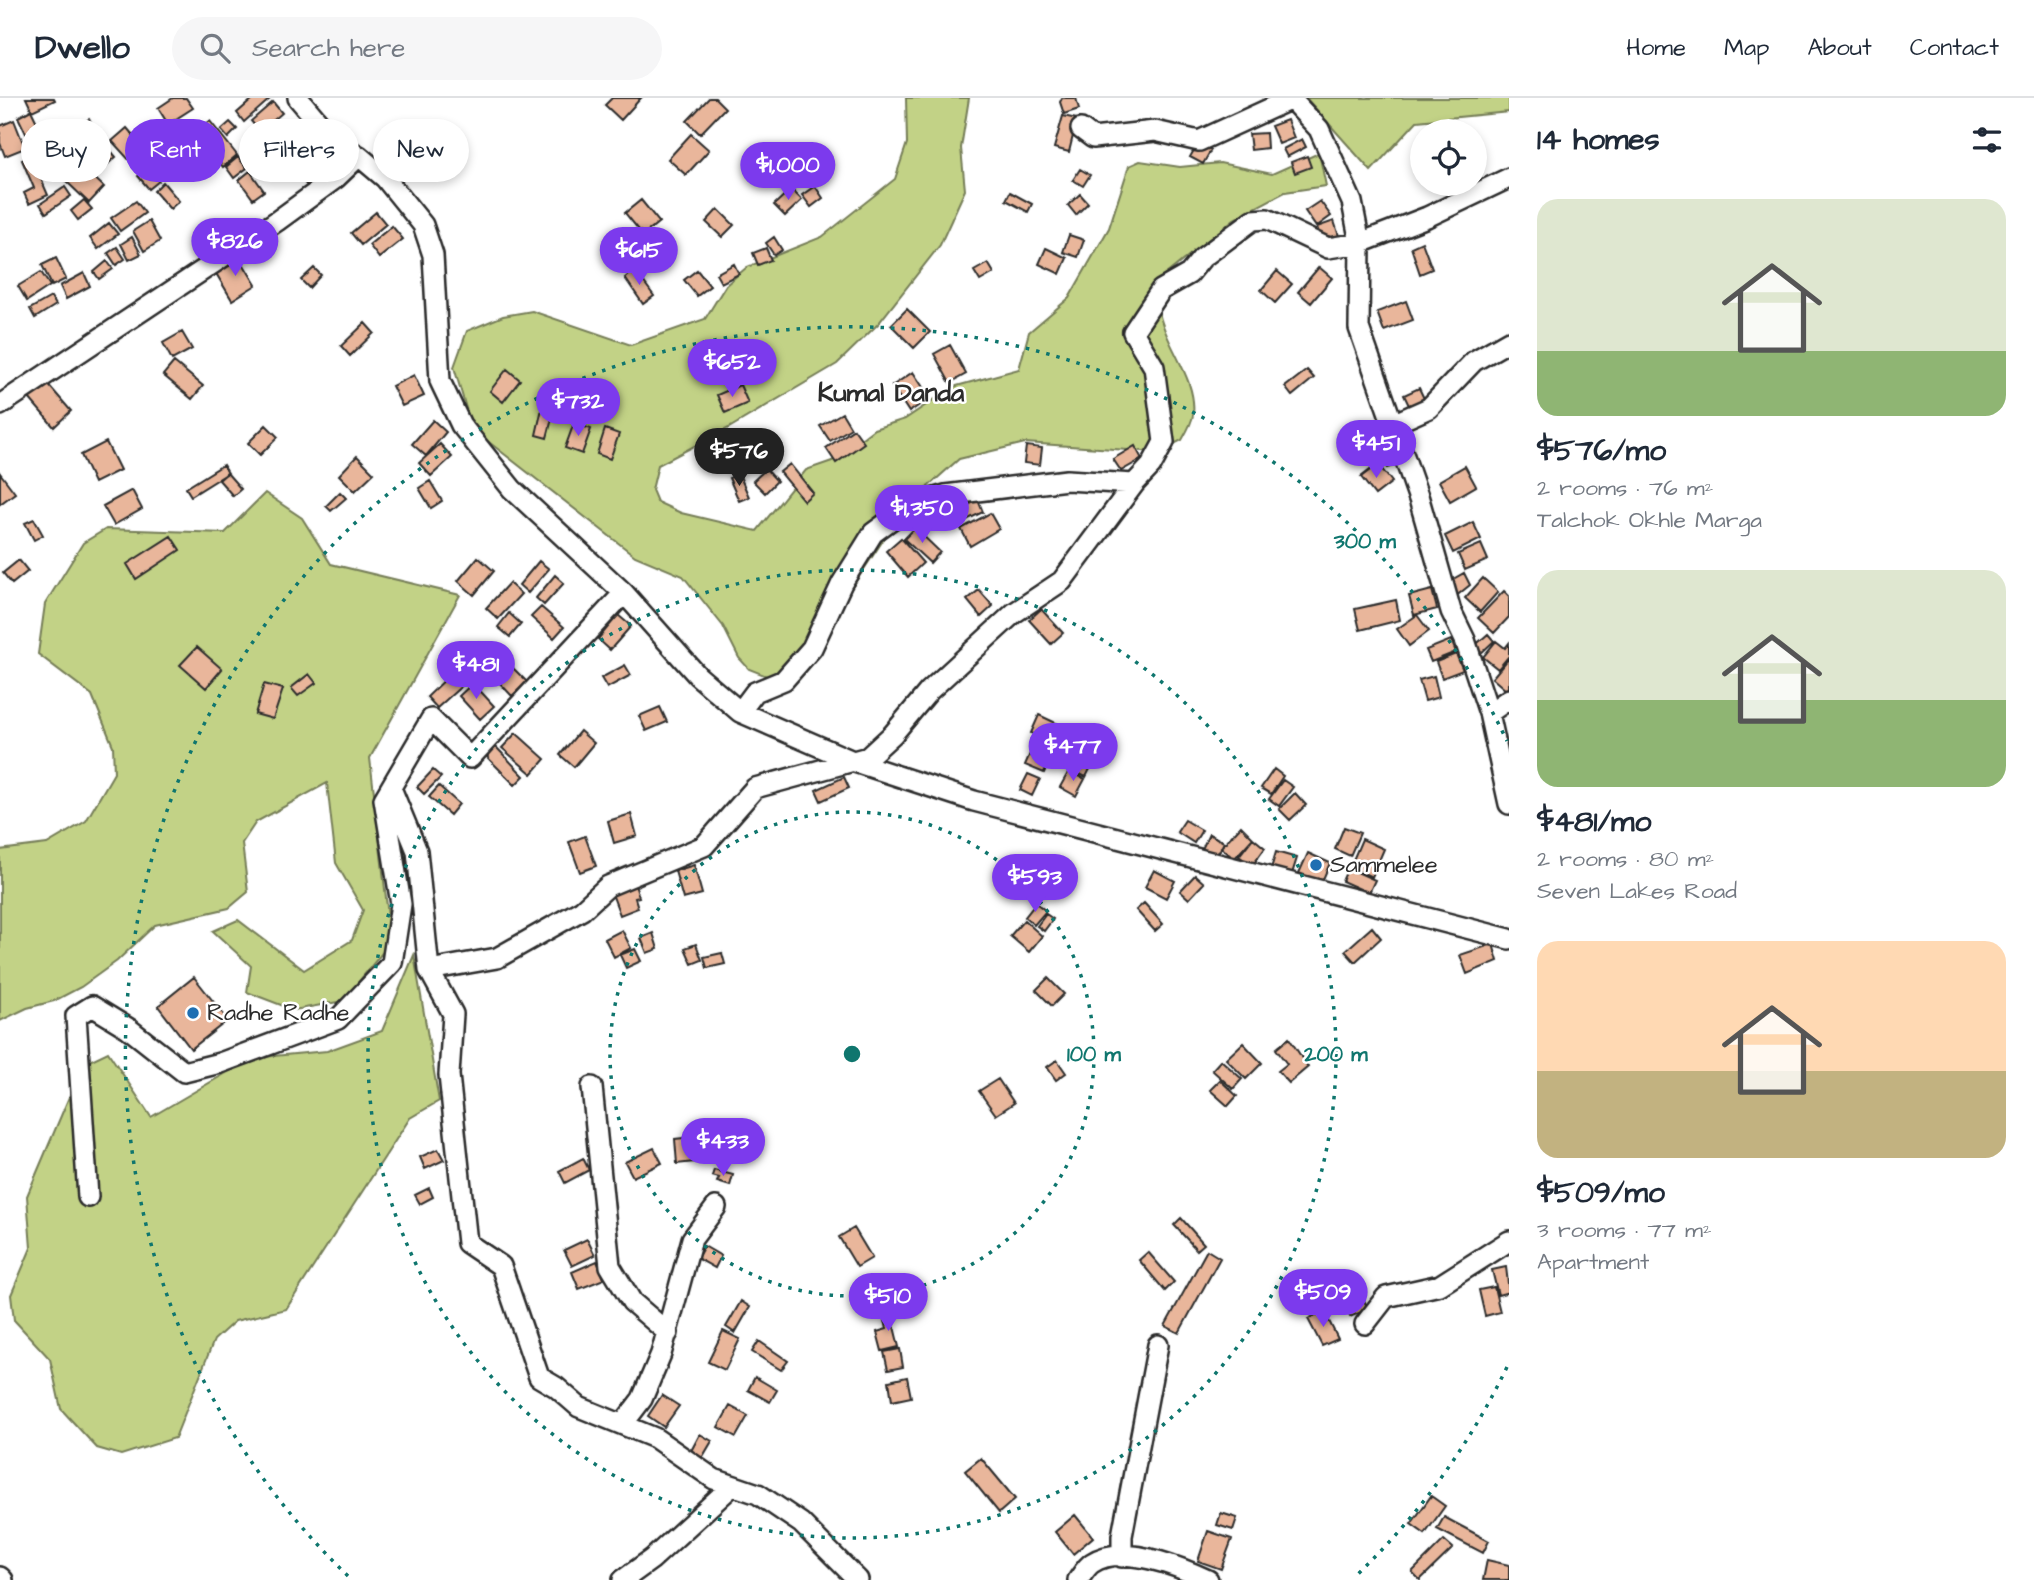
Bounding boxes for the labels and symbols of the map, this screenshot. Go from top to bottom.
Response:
pin: $1,000 [731,142,845,202]
pin: $826 [194,218,276,278]
pin: $615 [598,228,680,287]
pin: $652 [691,340,773,399]
district label: Kumal Danda [818,375,965,411]
pin: $732 [537,378,619,438]
pin: $451 [1335,420,1417,480]
pin: $576 [698,428,780,488]
pin: $1,350 [865,486,979,545]
text: 300 m [1333,527,1397,556]
pin: $481 [435,642,517,701]
pin: $477 [1032,724,1114,783]
place label: Sammelee [1330,848,1438,882]
pin: $593 [994,854,1076,914]
marker: Sammelee [1308,857,1324,873]
place label: Radhe Radhe [207,996,350,1030]
marker: Radhe Radhe [185,1005,201,1021]
text: 100 m [1067,1040,1122,1069]
text: 200 m [1303,1040,1368,1069]
centre of rings [840,1042,864,1066]
pin: $433 [682,1118,764,1178]
pin: $509 [1282,1270,1364,1329]
pin: $510 [847,1274,929,1333]

